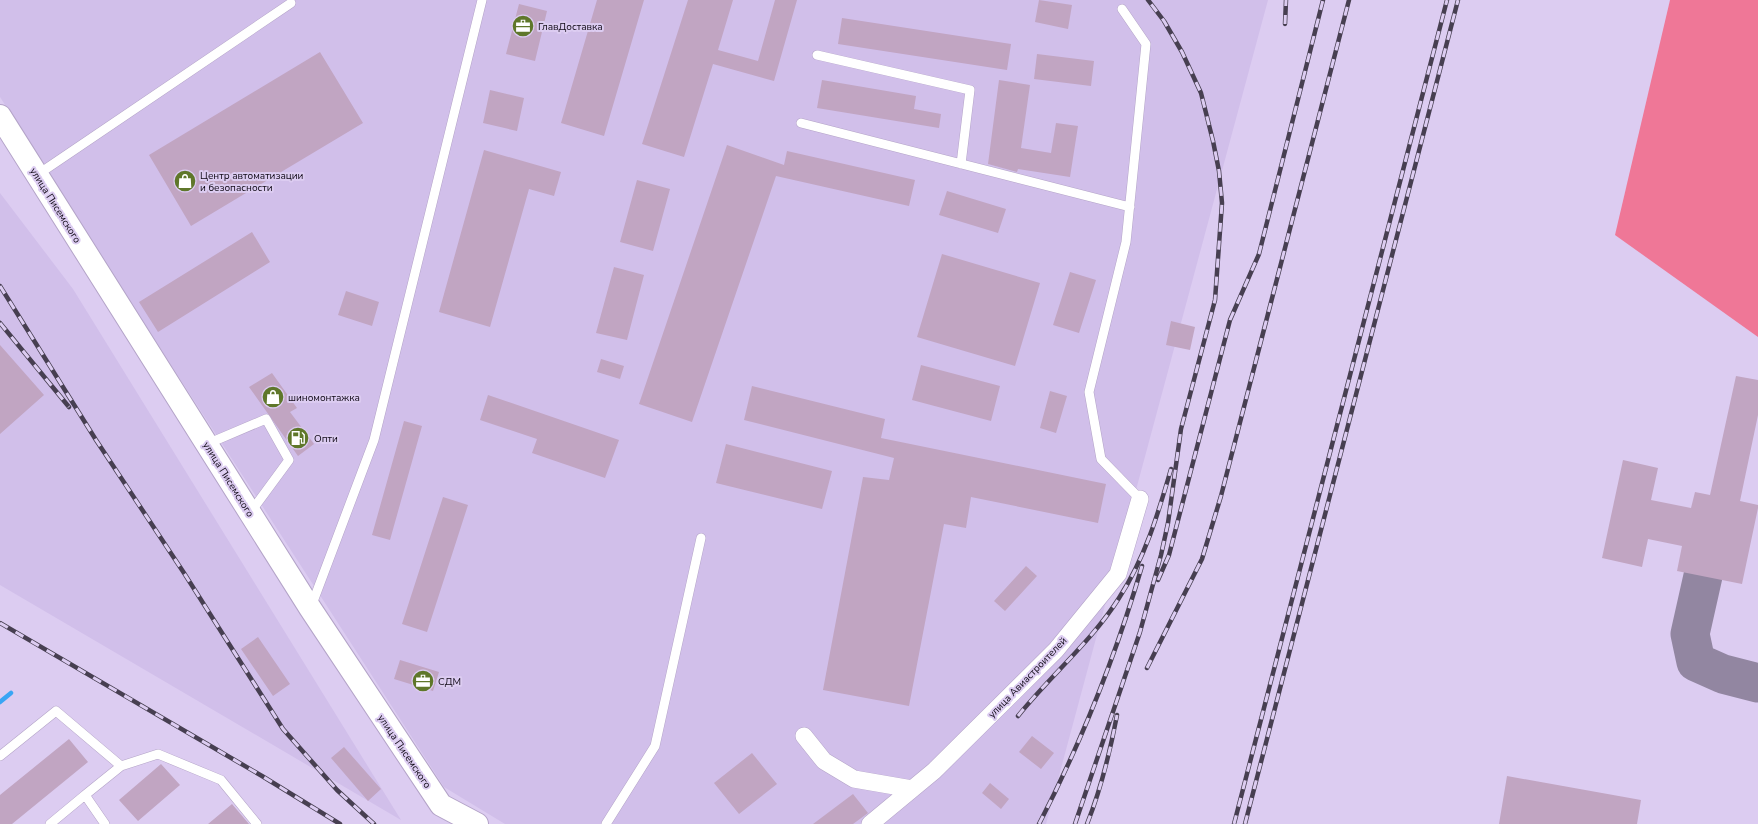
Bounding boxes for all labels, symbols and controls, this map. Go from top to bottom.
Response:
office icon: ГлавДоставка [510,13,536,39]
place label: ГлавДоставка [538,20,603,34]
street label: улица Писемского [26,165,84,246]
shop icon: Центр автоматизации и безопасности [172,168,198,194]
place label: Центр автоматизации и безопасности [200,169,304,195]
shop icon: шиномонтажка [260,384,286,410]
place label: шиномонтажка [288,391,360,405]
fuel station icon: Опти [285,425,311,451]
place label: Опти [314,432,338,446]
street label: улица Писемского [199,439,257,520]
street label: улица Авиастроителей [985,634,1070,721]
office icon: СДМ [410,668,436,694]
place label: СДМ [438,675,461,689]
street label: улица Писемского [374,712,434,792]

